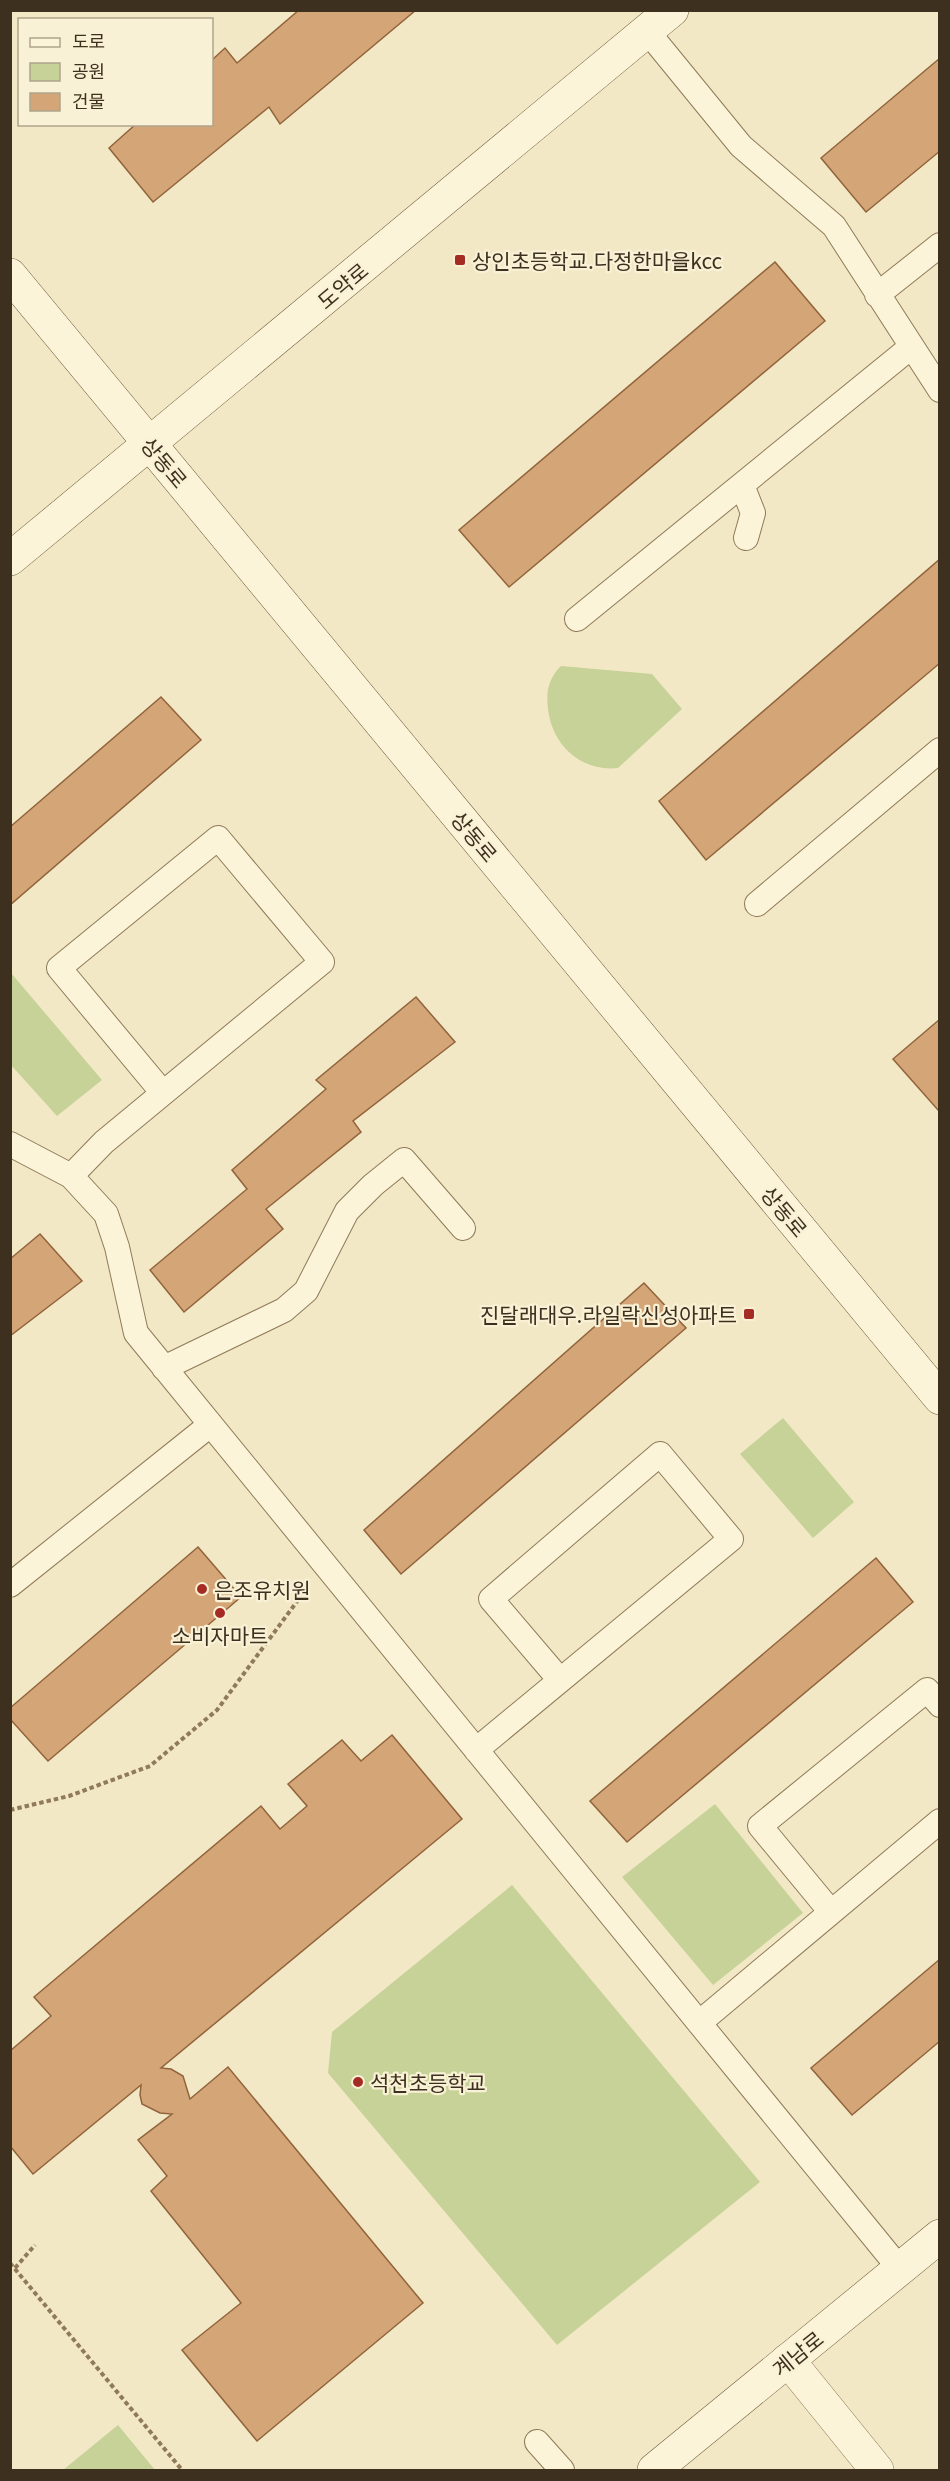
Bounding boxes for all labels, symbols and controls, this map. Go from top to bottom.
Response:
legend [18,18,213,126]
text: 도로 [72,27,105,53]
text: 공원 [72,57,105,83]
text: 건물 [72,87,105,113]
place label: 상인초등학교.다정한마을kcc [472,245,723,275]
marker: 상인초등학교.다정한마을kcc [453,253,467,267]
street label: 도약로 [310,255,374,315]
street label: 상동로 [135,430,195,494]
street label: 상동로 [445,804,505,868]
street label: 상동로 [755,1179,815,1243]
place label: 진달래대우.라일락신성아파트 [480,1299,737,1329]
marker: 진달래대우.라일락신성아파트 [742,1307,756,1321]
place label: 은조유치원 [214,1574,311,1604]
marker: 은조유치원 [195,1582,209,1596]
marker: 소비자마트 [213,1606,227,1620]
place label: 소비자마트 [172,1620,268,1650]
place label: 석천초등학교 [370,2067,486,2097]
marker: 석천초등학교 [351,2075,365,2089]
street label: 계남로 [765,2323,829,2383]

